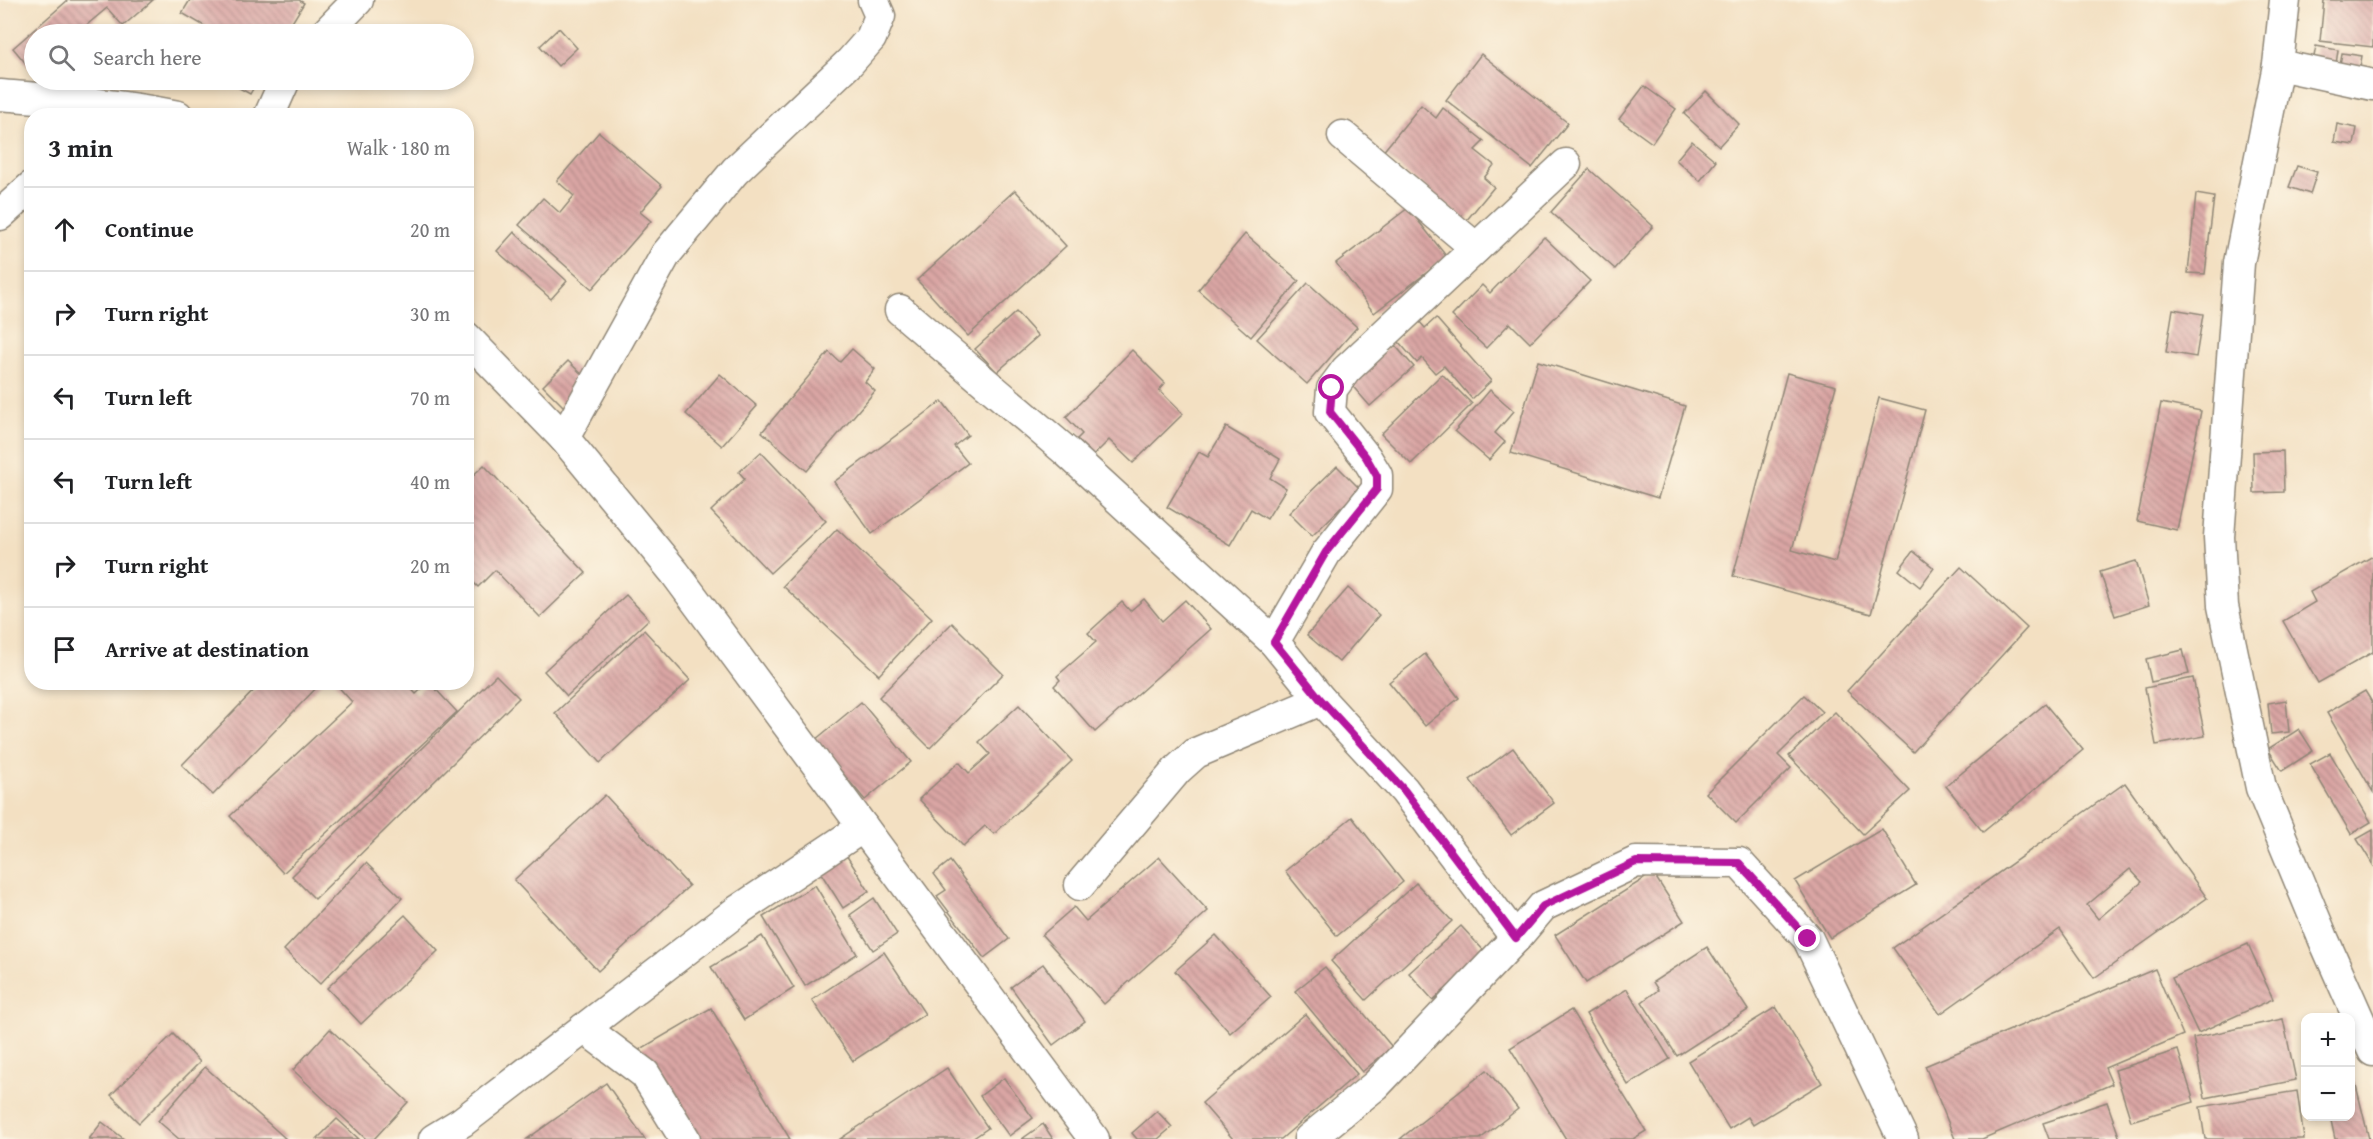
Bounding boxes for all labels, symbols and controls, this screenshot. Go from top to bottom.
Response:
search box [24,24,474,90]
icon: search [45,41,78,74]
text: Search here [93,41,202,73]
text: 3 min [48,128,113,167]
text: Walk · 180 m [347,133,450,162]
icon: ahead [48,213,81,246]
text: Continue [105,213,194,245]
text: 20 m [410,215,450,244]
icon: right [48,297,81,330]
text: Turn right [105,297,208,329]
text: 30 m [410,299,450,328]
route start [1318,374,1344,400]
icon: left [48,381,81,414]
text: Turn left [105,381,192,413]
text: 70 m [410,383,450,412]
icon: left [48,465,81,498]
text: Turn left [105,465,192,497]
text: 40 m [410,467,450,496]
icon: right [48,549,81,582]
text: Turn right [105,549,208,581]
text: 20 m [410,551,450,580]
icon: arrive [48,633,81,666]
text: Arrive at destination [105,633,309,665]
route end [1794,925,1820,951]
map controls [2301,1013,2355,1121]
button: + [2301,1013,2355,1067]
button: − [2301,1067,2355,1121]

